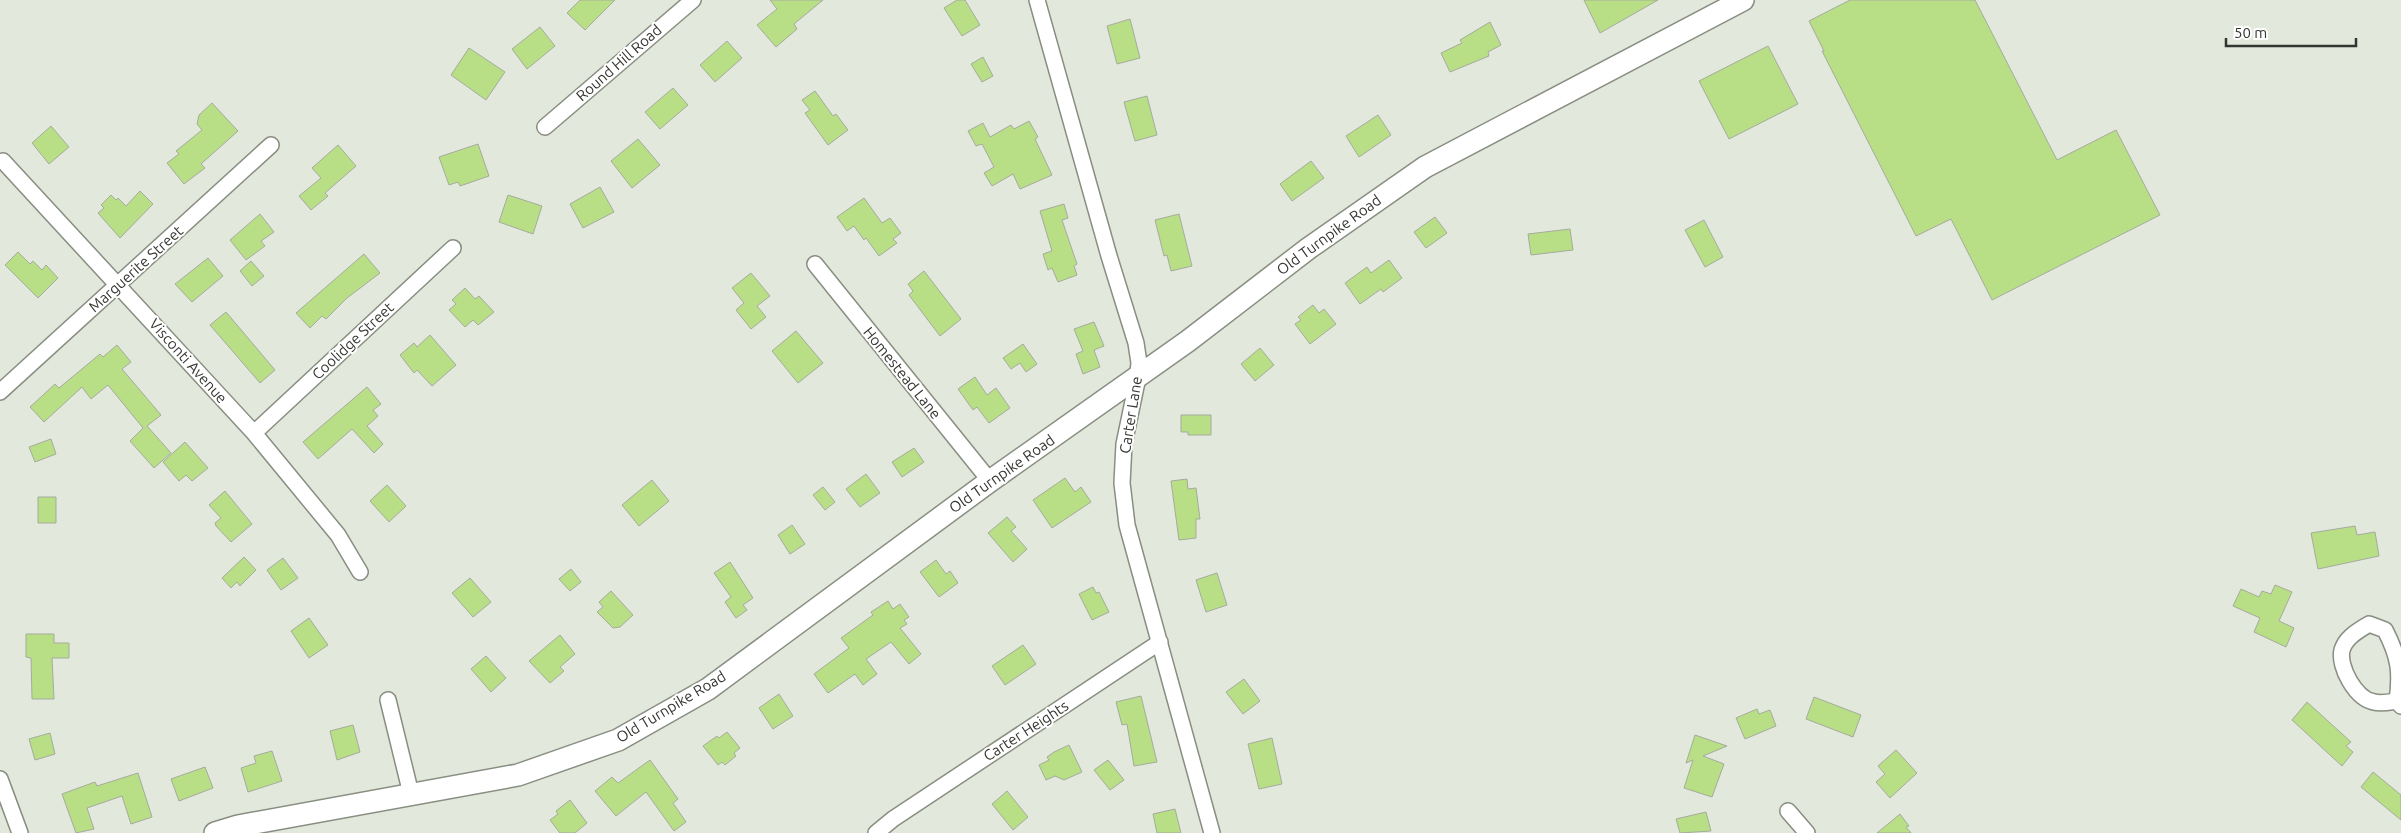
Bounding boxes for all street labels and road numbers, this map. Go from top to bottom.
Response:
street label: Round Hill Road [573,21,665,104]
street label: Old Turnpike Road [1273,191,1384,278]
street label: Marguerite Street [85,222,186,315]
street label: Coolidge Street [308,298,397,383]
street label: Visconti Avenue [146,315,231,406]
street label: Homestead Lane [860,323,945,422]
street label: Carter Lane [1116,375,1145,455]
street label: Old Turnpike Road [946,431,1058,516]
street label: Old Turnpike Road [613,667,728,746]
street label: Carter Heights [980,697,1071,764]

